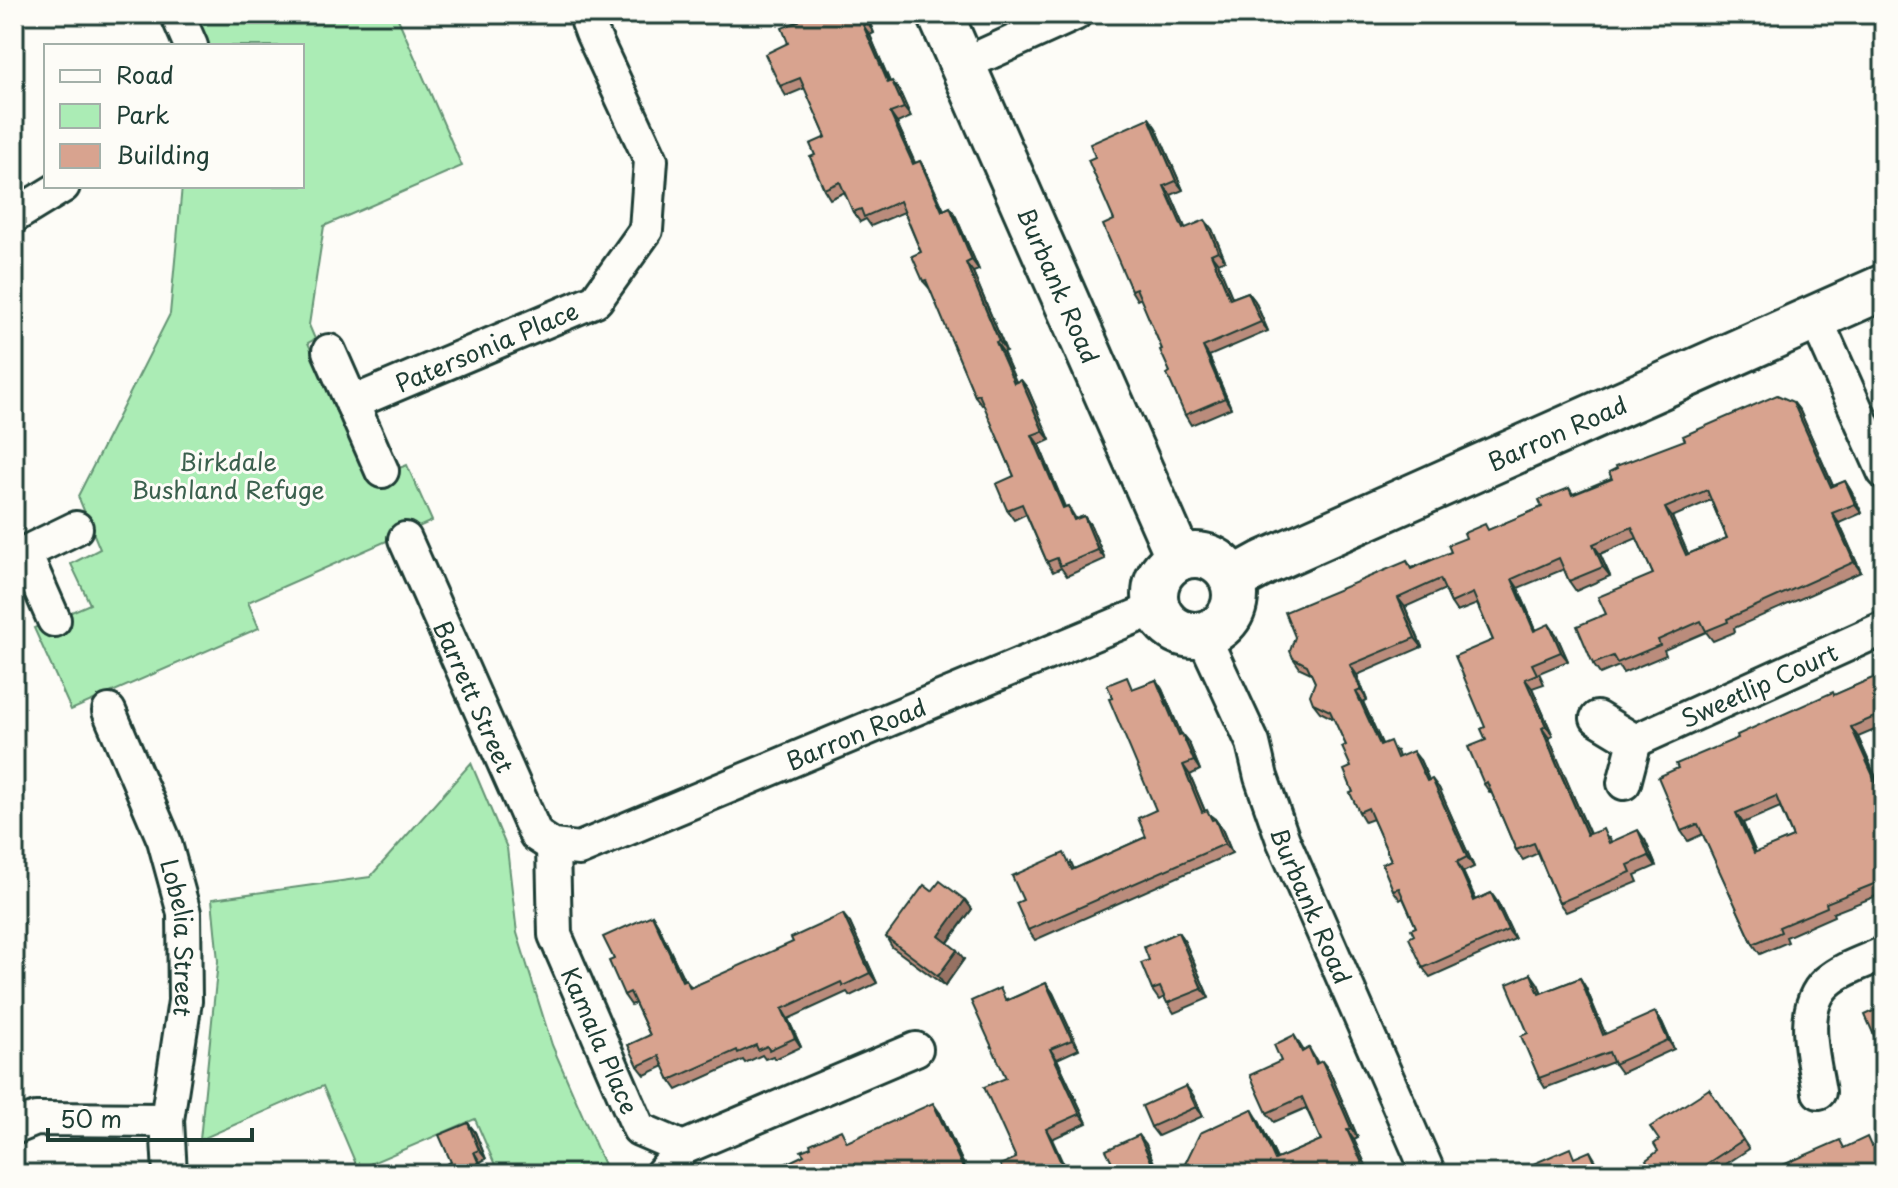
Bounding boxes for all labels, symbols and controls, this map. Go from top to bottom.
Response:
legend [44,44,304,188]
text: Road [116,56,174,92]
text: Park [116,96,170,132]
text: Building [116,136,210,172]
street label: Burbank Road [1009,201,1109,369]
street label: Patersonia Place [389,292,584,401]
street label: Barron Road [1482,386,1632,479]
park label: Birkdale Bushland Refuge [131,443,325,507]
street label: Barrett Street [425,614,524,778]
street label: Sweetlip Court [1674,633,1843,736]
street label: Barron Road [780,688,931,779]
street label: Burbank Road [1262,822,1362,989]
street label: Lobelia Street [152,855,203,1020]
street label: Kamala Place [553,961,648,1120]
scale bar [48,1092,252,1142]
text: 50 m [60,1100,122,1136]

